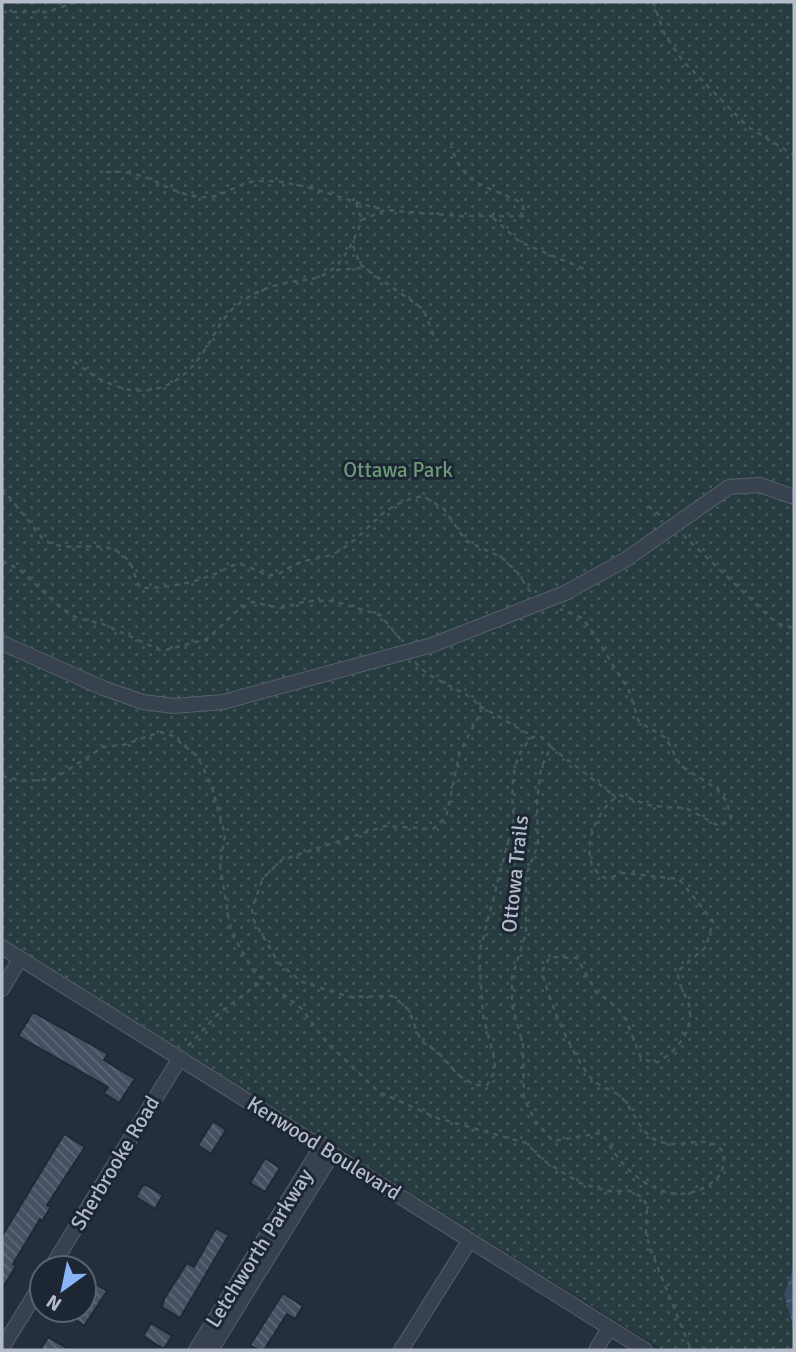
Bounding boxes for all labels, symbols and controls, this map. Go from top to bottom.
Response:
park label: Ottawa Park [343,457,453,483]
street label: Ottowa Trails [496,814,534,934]
street label: Kenwood Boulevard [242,1090,406,1206]
street label: Sherbrooke Road [65,1091,165,1235]
street label: Letchworth Parkway [200,1164,318,1332]
north arrow [28,1254,98,1324]
text: N [42,1289,66,1316]

